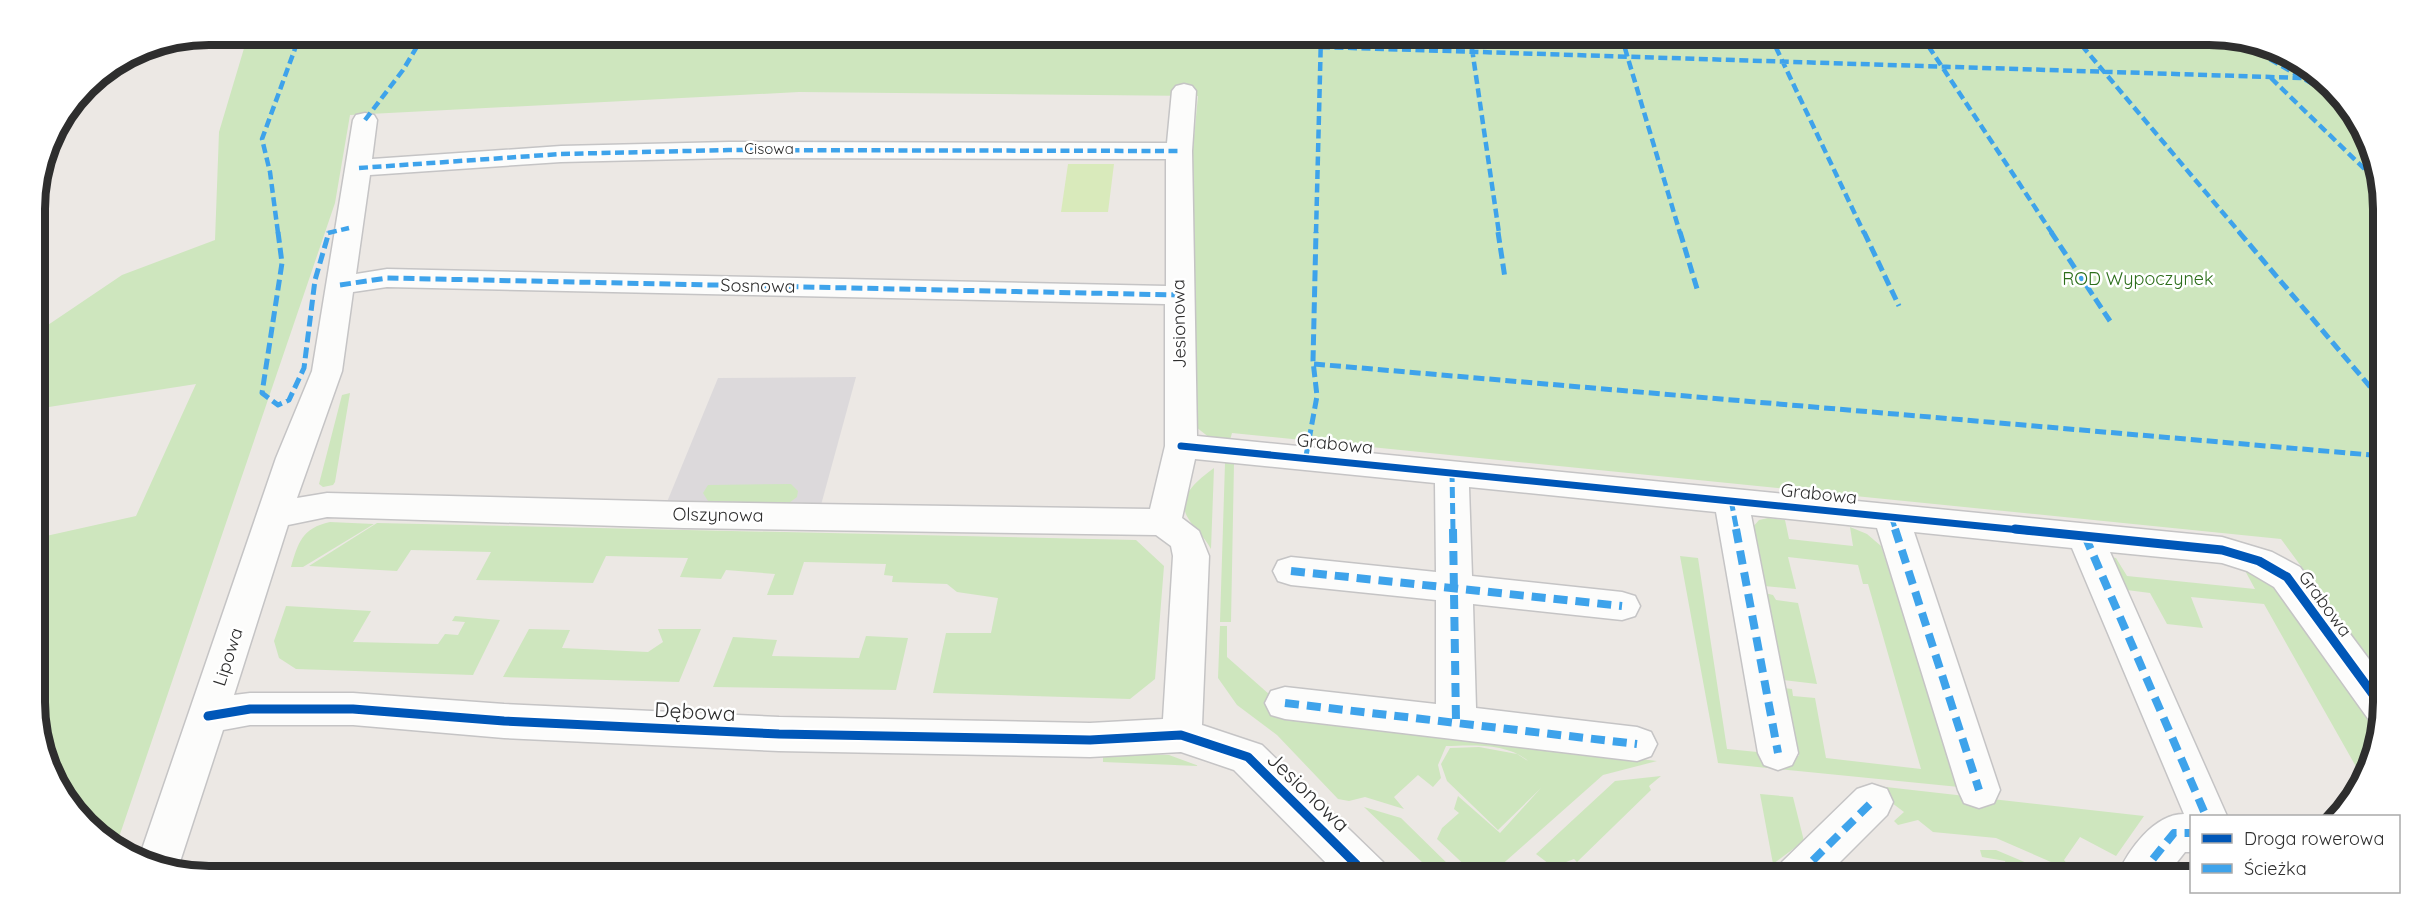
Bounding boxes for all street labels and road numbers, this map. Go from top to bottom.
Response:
street label: Cisowa [744,139,794,158]
street label: Sosnowa [720,273,796,298]
street label: Jesionowa [1166,279,1191,369]
street label: Grabowa [1296,428,1374,459]
street label: Grabowa [1780,478,1858,509]
street label: Olszynowa [672,502,764,527]
street label: Grabowa [2294,566,2357,641]
street label: Lipowa [207,625,248,689]
street label: Dębowa [654,696,736,726]
street label: Jesionowa [1262,746,1355,837]

